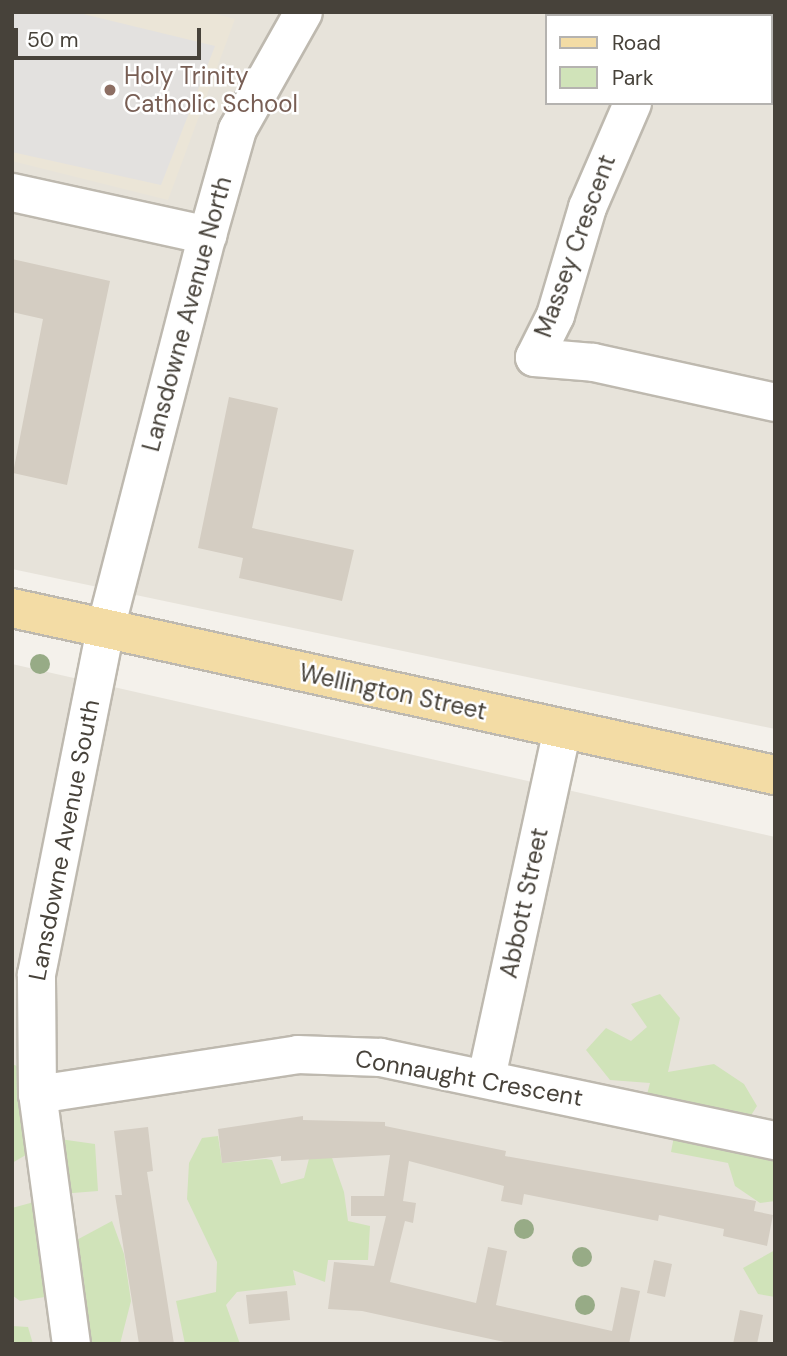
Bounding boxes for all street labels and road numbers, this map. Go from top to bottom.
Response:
street label: Massey Crescent [529,151,621,341]
street label: Lansdowne Avenue North [136,173,238,455]
street label: Wellington Street [297,658,489,726]
street label: Lansdowne Avenue South [23,697,105,983]
street label: Abbott Street [494,825,554,981]
street label: Connaught Crescent [353,1044,585,1112]

